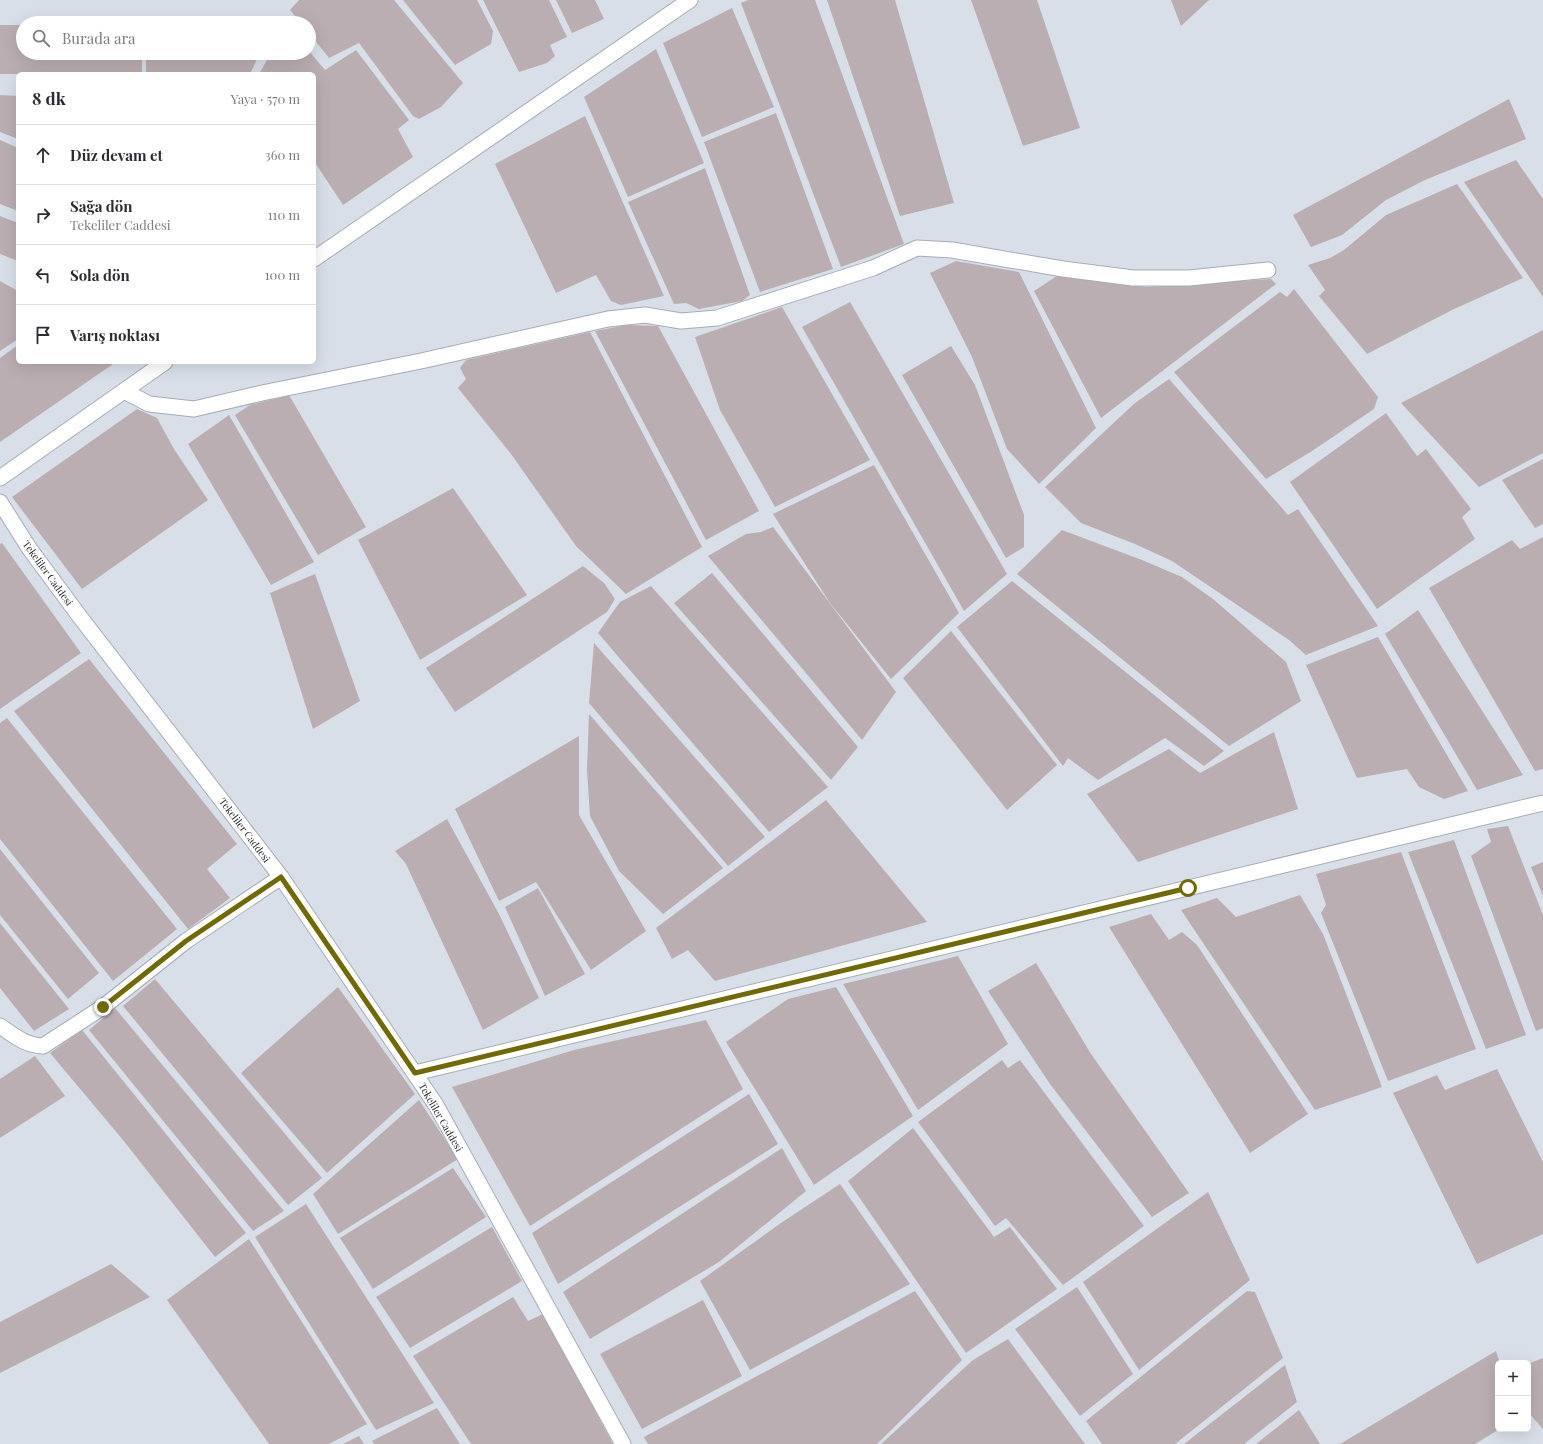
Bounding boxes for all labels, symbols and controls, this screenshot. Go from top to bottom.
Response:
search box [16,16,316,60]
icon: search [30,27,52,49]
text: Burada ara [62,28,136,48]
text: 8 dk [32,87,66,109]
text: Yaya · 570 m [231,90,300,107]
icon: ahead [32,144,54,166]
text: Düz devam et [70,145,163,165]
text: 360 m [265,146,300,163]
text: Sağa dön [70,196,133,216]
icon: right [32,204,54,226]
text: 110 m [268,206,300,223]
text: Tekeliler Caddesi [70,216,171,233]
icon: left [32,264,54,286]
text: Sola dön [70,265,130,285]
text: 100 m [265,266,300,283]
icon: arrive [32,324,54,346]
text: Varış noktası [70,325,160,345]
street label: Tekeliler Caddesi [20,538,76,608]
street label: Tekeliler Caddesi [216,795,274,865]
route start [1179,879,1197,897]
route end [94,998,112,1016]
street label: Tekeliler Caddesi [416,1080,466,1154]
map controls [1495,1360,1531,1432]
button: + [1495,1360,1531,1396]
button: − [1495,1396,1531,1432]

